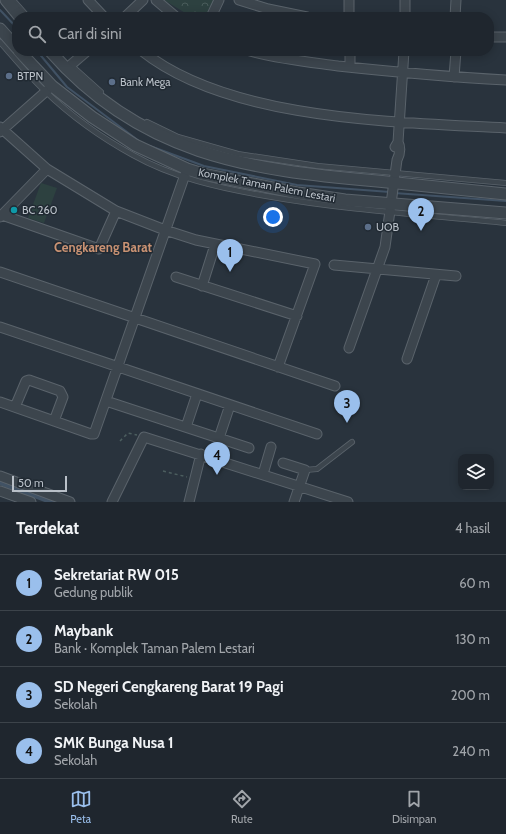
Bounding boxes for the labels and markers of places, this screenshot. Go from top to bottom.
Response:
place label: BTPN [17,69,43,83]
marker: BTPN [4,71,14,81]
place label: Bank Mega [120,75,171,89]
marker: Bank Mega [107,77,117,87]
pin: 2 [408,198,434,231]
place label: BC 260 [22,203,58,217]
marker: BC 260 [9,205,19,215]
place label: UOB [376,220,399,234]
marker: UOB [363,222,373,232]
pin: 1 [217,239,243,272]
pin: 3 [334,390,360,423]
pin: 4 [204,442,230,475]

